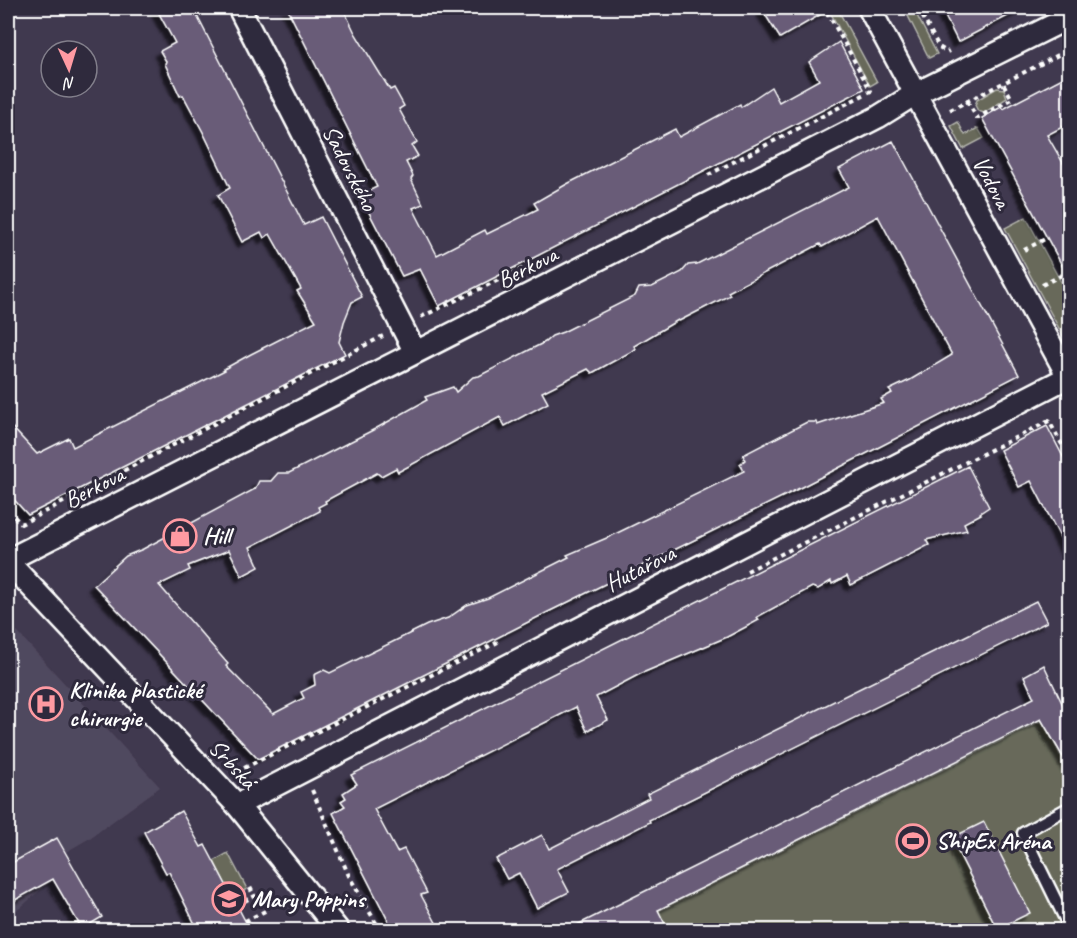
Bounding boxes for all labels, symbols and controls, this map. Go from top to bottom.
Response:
north arrow [39,39,99,99]
text: N [61,73,76,94]
street label: Sadovského [316,120,385,217]
street label: Vodova [966,151,1019,215]
street label: Berkova [492,238,564,295]
street label: Berkova [59,458,131,515]
shop icon: Hill [162,518,198,554]
place label: Hill [203,521,235,551]
street label: Hutařova [600,537,681,598]
place label: Klinika plastické chirurgie [69,675,206,733]
hospital icon: Klinika plastické chirurgie [28,686,64,722]
street label: Srbská [202,733,265,797]
sports icon: ShipEx Aréna [895,823,931,859]
place label: ShipEx Aréna [936,826,1053,856]
school or university icon: Mary Poppins [211,881,247,917]
place label: Mary Poppins [252,884,367,914]

